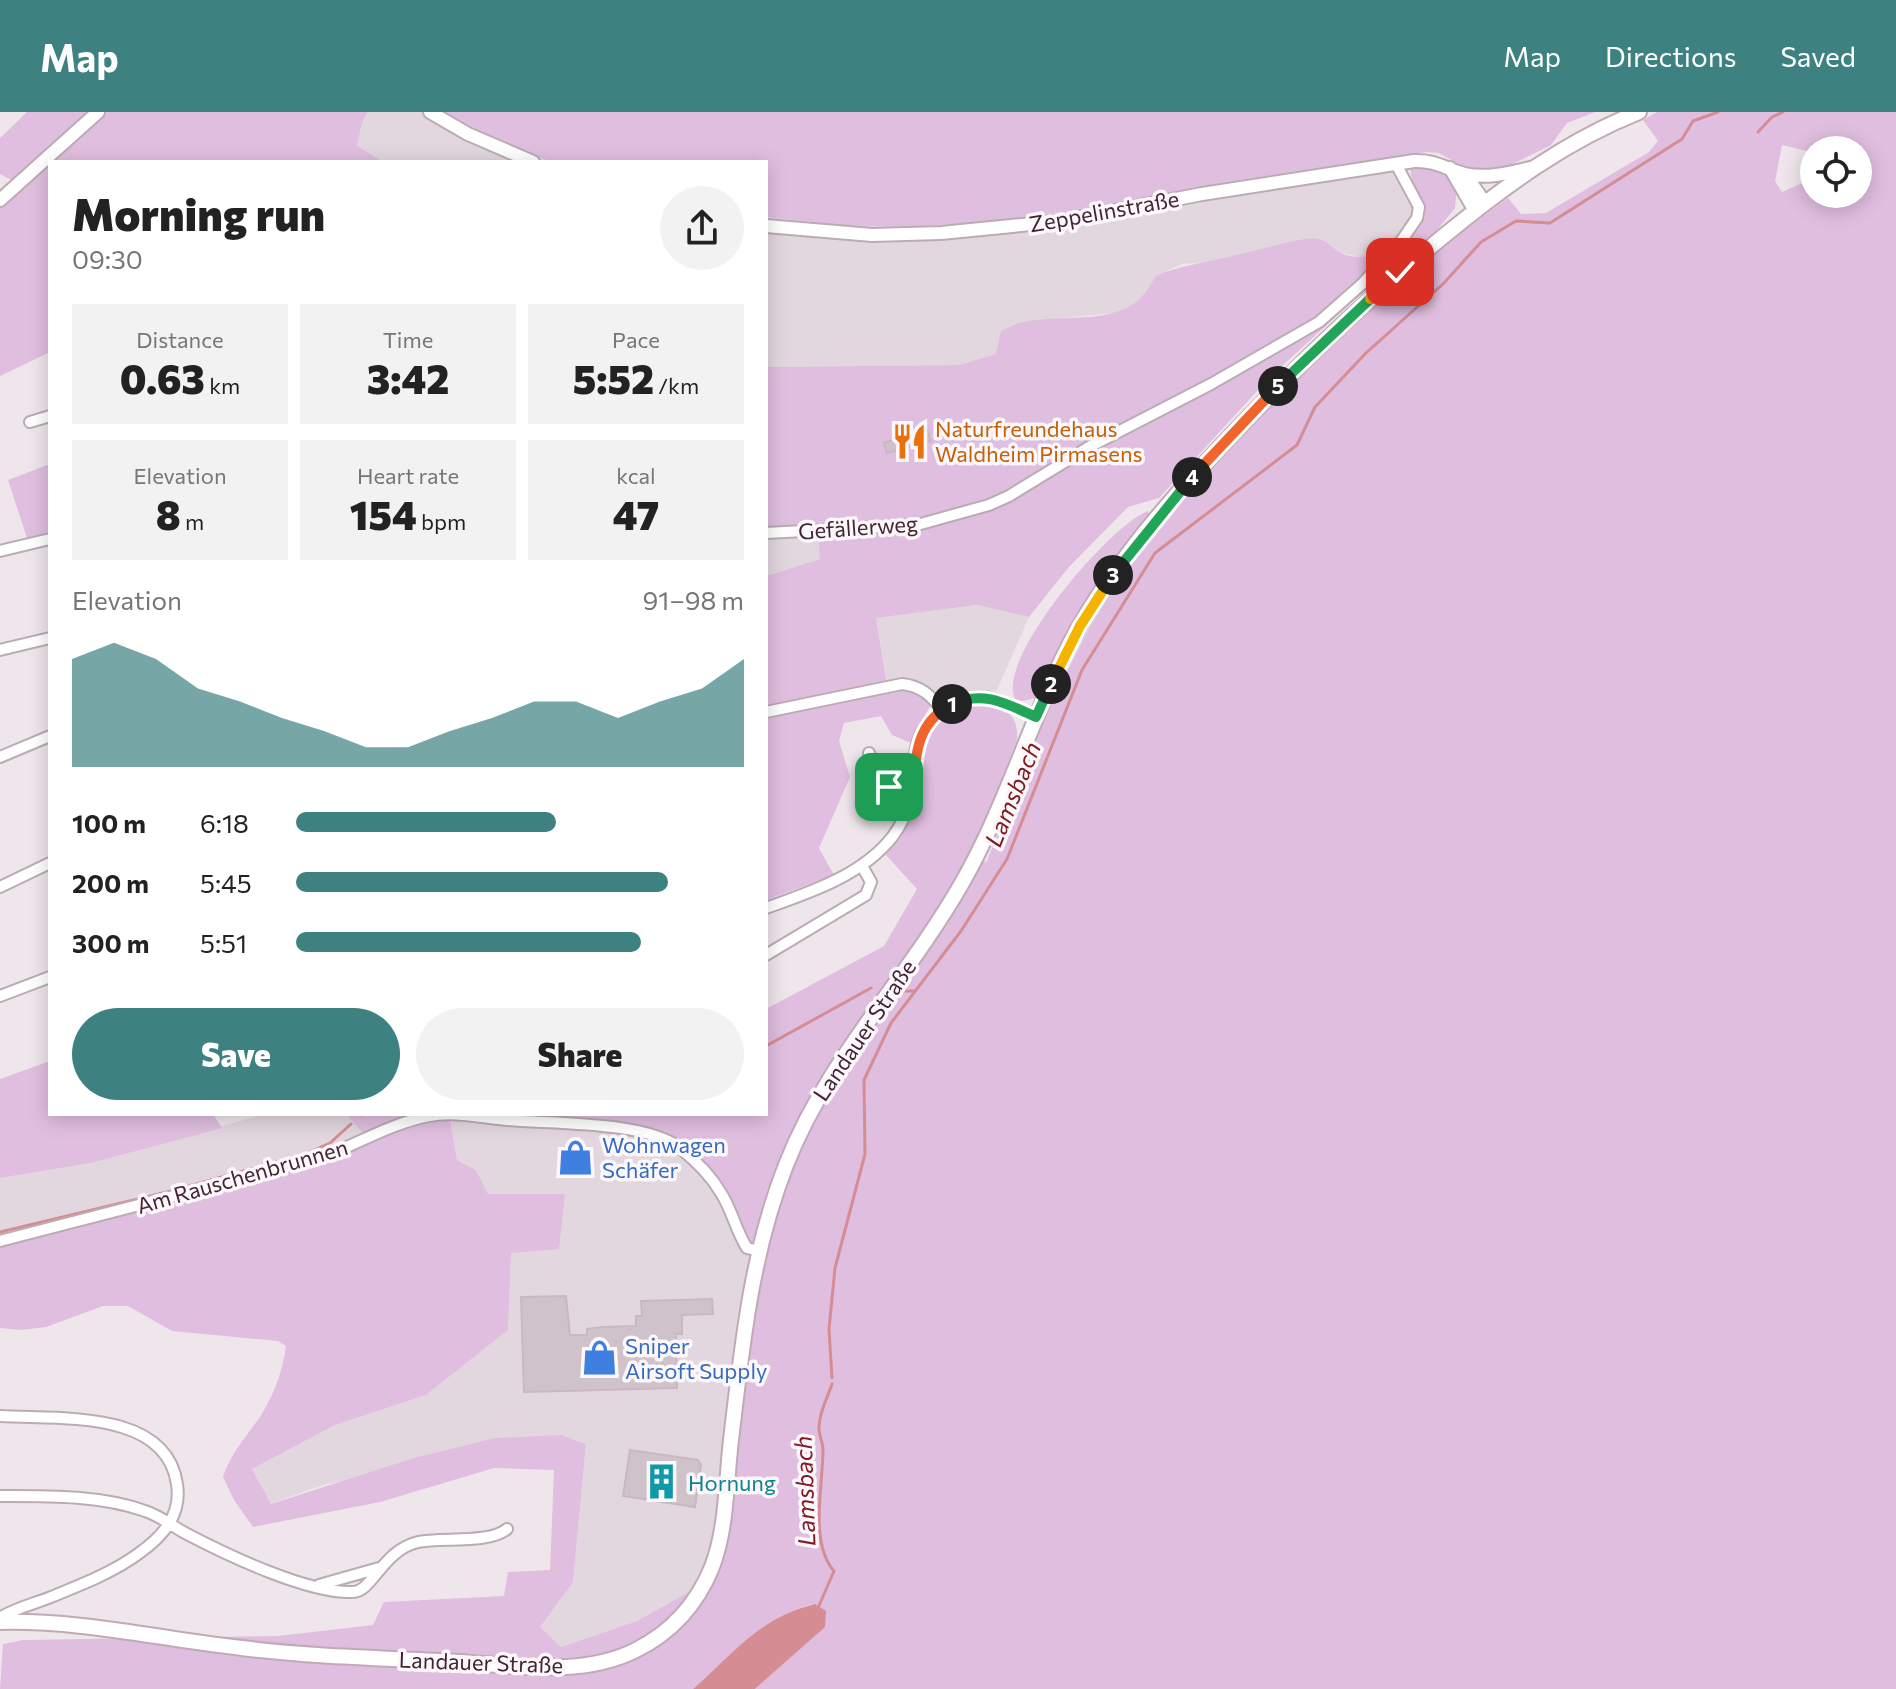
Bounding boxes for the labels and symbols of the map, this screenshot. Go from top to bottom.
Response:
street label: Zeppelinstraße [1027,185,1181,237]
pin [1366,238,1434,306]
pin: 5 [1258,366,1298,406]
place label: Naturfreundehaus Waldheim Pirmasens [935,415,1143,467]
restaurant icon: Naturfreundehaus Waldheim Pirmasens [890,422,928,460]
pin: 4 [1172,457,1212,497]
street label: Gefällerweg [797,509,919,545]
pin: 3 [1093,555,1133,595]
pin: 2 [1031,664,1071,704]
pin: 1 [932,684,972,724]
water label: Lamsbach [978,737,1046,851]
pin [855,753,923,821]
street label: Landauer Straße [807,954,921,1106]
place label: Wohnwagen Schäfer [602,1131,726,1183]
street label: Am Rauschenbrunnen [133,1133,351,1219]
shop icon: Wohnwagen Schäfer [557,1138,595,1176]
place label: Sniper Airsoft Supply [625,1332,767,1384]
shop icon: Sniper Airsoft Supply [580,1339,618,1377]
water label: Lamsbach [788,1435,820,1547]
building icon: Hornung [643,1463,681,1501]
place label: Hornung [688,1469,776,1496]
street label: Landauer Straße [398,1646,564,1678]

